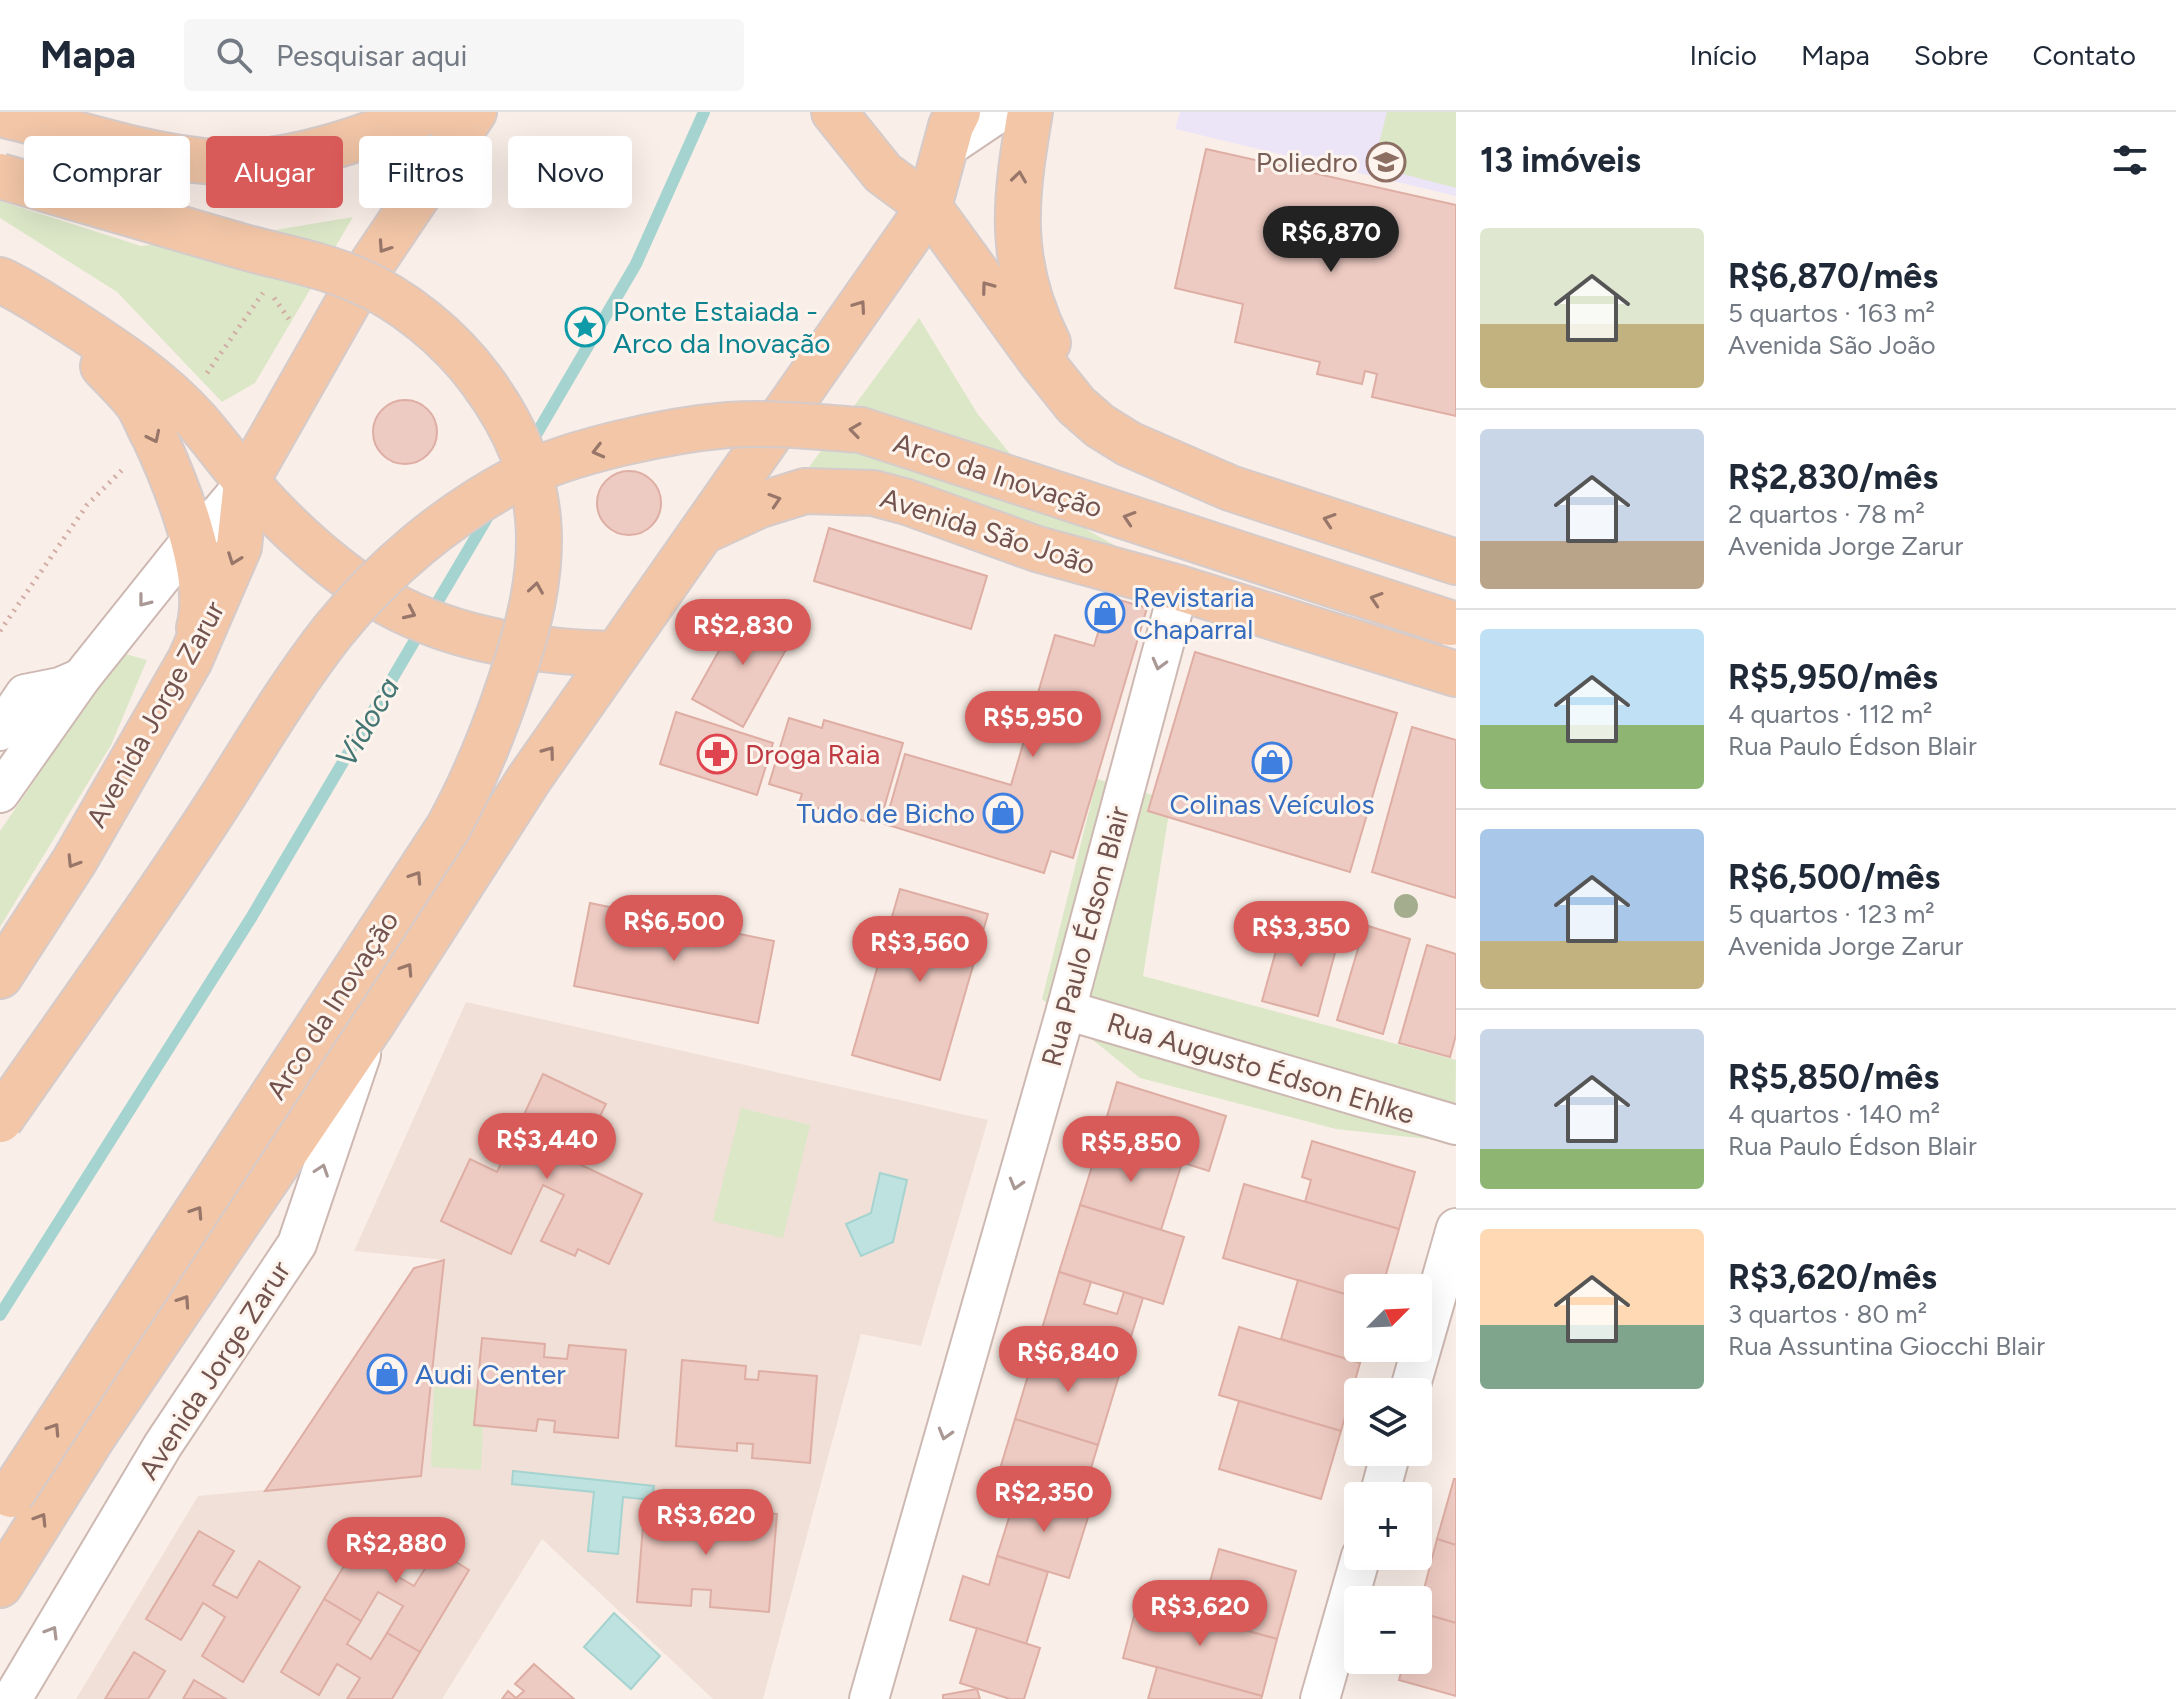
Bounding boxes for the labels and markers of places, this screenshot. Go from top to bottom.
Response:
school or university icon: Poliedro [1365,141,1407,183]
place label: Poliedro [1256,145,1358,179]
pin: R$6,870 [1257,206,1405,274]
place label: Ponte Estaiada - Arco da Inovação [613,294,831,360]
place icon: Ponte Estaiada - Arco da Inovação [564,306,606,348]
place label: Revistaria Chaparral [1133,580,1255,646]
shop icon: Revistaria Chaparral [1084,592,1126,634]
pin: R$2,830 [669,599,817,667]
pin: R$5,950 [959,691,1107,759]
pharmacy icon: Droga Raia [696,733,738,775]
place label: Droga Raia [745,737,880,771]
shop icon: Colinas Veículos [1251,741,1293,783]
place label: Colinas Veículos [1169,787,1375,821]
shop icon: Tudo de Bicho [982,792,1024,834]
place label: Tudo de Bicho [796,796,975,830]
pin: R$6,500 [600,895,748,963]
pin: R$3,350 [1227,901,1375,969]
pin: R$3,560 [846,916,994,984]
pin: R$3,440 [473,1113,621,1181]
pin: R$5,850 [1057,1116,1205,1184]
pin: R$6,840 [994,1326,1142,1394]
shop icon: Audi Center [366,1353,408,1395]
place label: Audi Center [415,1357,566,1391]
pin: R$2,350 [970,1466,1118,1534]
pin: R$3,620 [632,1489,780,1557]
pin: R$2,880 [322,1517,470,1585]
pin: R$3,620 [1126,1580,1274,1648]

